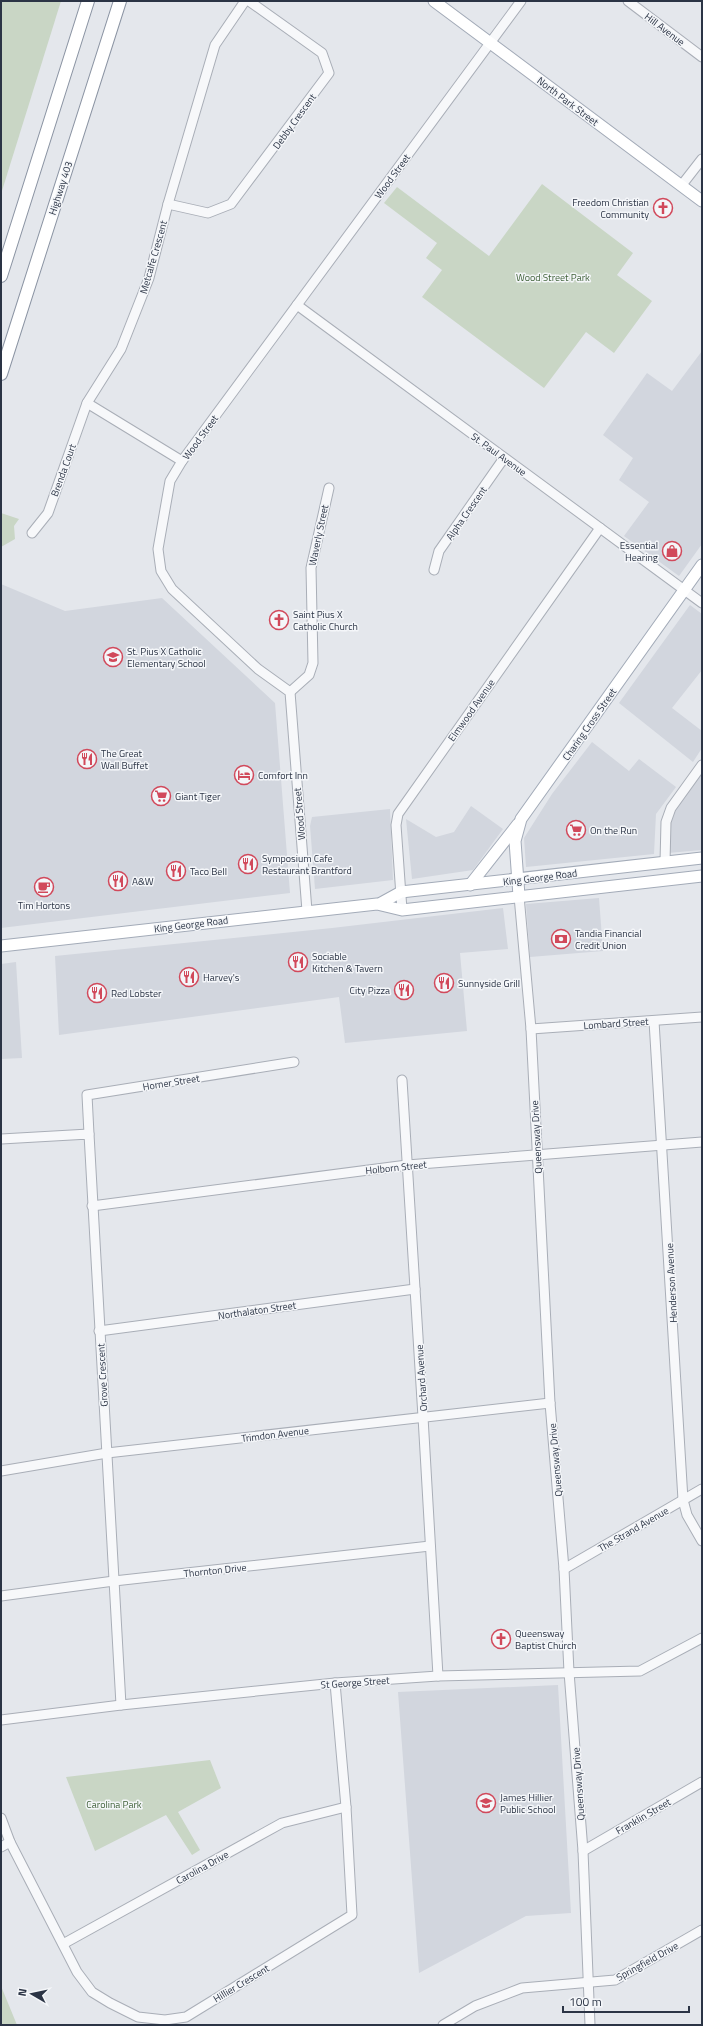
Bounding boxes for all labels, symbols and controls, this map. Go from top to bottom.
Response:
street label: Hill Avenue [641,9,688,50]
street label: North Park Street [534,73,602,130]
street label: Debby Crescent [269,90,320,152]
street label: Wood Street [371,150,414,202]
street label: Highway 403 [45,159,76,217]
place label: Freedom Christian Community [572,195,649,222]
church icon: Freedom Christian Community [652,197,674,219]
street label: Metcalfe Crescent [136,218,171,296]
park label: Wood Street Park [516,270,590,285]
street label: Wood Street [179,411,222,463]
street label: St. Paul Avenue [468,429,529,480]
street label: Brenda Court [47,441,80,499]
street label: Alpha Crescent [442,483,491,543]
street label: Waverly Street [305,503,332,567]
place label: Essential Hearing [620,538,658,565]
shop icon: Essential Hearing [661,540,683,562]
place label: Saint Pius X Catholic Church [293,607,358,634]
church icon: Saint Pius X Catholic Church [268,609,290,631]
place label: St. Pius X Catholic Elementary School [127,644,206,671]
school or university icon: St. Pius X Catholic Elementary School [102,646,124,668]
street label: Elmwood Avenue [444,676,499,745]
street label: Charing Cross Street [559,685,620,764]
place label: The Great Wall Buffet [101,746,149,773]
restaurant icon: The Great Wall Buffet [76,748,98,770]
hotel icon: Comfort Inn [233,764,255,786]
place label: Comfort Inn [258,768,308,783]
supermarket icon: Giant Tiger [150,785,172,807]
street label: Wood Street [290,787,309,841]
place label: Giant Tiger [175,789,221,804]
supermarket icon: On the Run [565,819,587,841]
place label: On the Run [590,823,637,838]
place label: Symposium Cafe Restaurant Brantford [262,851,352,878]
restaurant icon: Symposium Cafe Restaurant Brantford [237,853,259,875]
restaurant icon: Taco Bell [165,860,187,882]
place label: Taco Bell [190,864,227,879]
street label: King George Road [502,866,578,889]
restaurant icon: A&W [107,870,129,892]
place label: A&W [132,874,154,889]
cafe icon: Tim Hortons [33,876,55,898]
place label: Tim Hortons [18,898,70,913]
street label: King George Road [153,913,229,936]
place label: Tandia Financial Credit Union [575,926,642,953]
bank icon: Tandia Financial Credit Union [550,928,572,950]
place label: Sociable Kitchen & Tavern [312,949,383,976]
restaurant icon: Sociable Kitchen & Tavern [287,951,309,973]
restaurant icon: Harvey's [178,966,200,988]
place label: Harvey's [203,970,240,985]
restaurant icon: Sunnyside Grill [433,972,455,994]
place label: Sunnyside Grill [458,976,520,991]
restaurant icon: City Pizza [393,979,415,1001]
restaurant icon: Red Lobster [86,982,108,1004]
place label: City Pizza [350,983,390,998]
place label: Red Lobster [111,986,162,1001]
street label: Lombard Street [583,1014,650,1033]
street label: Horner Street [142,1071,201,1094]
street label: Queensway Drive [527,1100,546,1174]
street label: Holborn Street [365,1157,428,1178]
street label: Henderson Avenue [662,1243,681,1323]
street label: Northalaton Street [217,1298,298,1323]
street label: Grove Crescent [93,1342,112,1407]
street label: Orchard Avenue [412,1344,431,1412]
street label: Trimdon Avenue [240,1423,310,1446]
street label: Queensway Drive [545,1423,566,1497]
street label: The Strand Avenue [595,1503,671,1556]
street label: Thornton Drive [183,1560,247,1581]
place label: Queensway Baptist Church [515,1626,577,1653]
church icon: Queensway Baptist Church [490,1628,512,1650]
street label: St George Street [320,1673,391,1692]
street label: Queensway Drive [568,1747,589,1821]
place label: James Hillier Public School [500,1790,556,1817]
school or university icon: James Hillier Public School [475,1792,497,1814]
street label: Franklin Street [613,1794,674,1838]
park label: Carolina Park [86,1797,142,1812]
street label: Carolina Drive [173,1847,231,1888]
street label: Springfield Drive [613,1938,681,1985]
street label: Hillier Crescent [210,1960,273,2006]
north arrow [12,1974,52,2014]
text: N [14,1987,31,1997]
scale bar [563,1988,689,2014]
text: 100 m [569,1992,602,2011]

